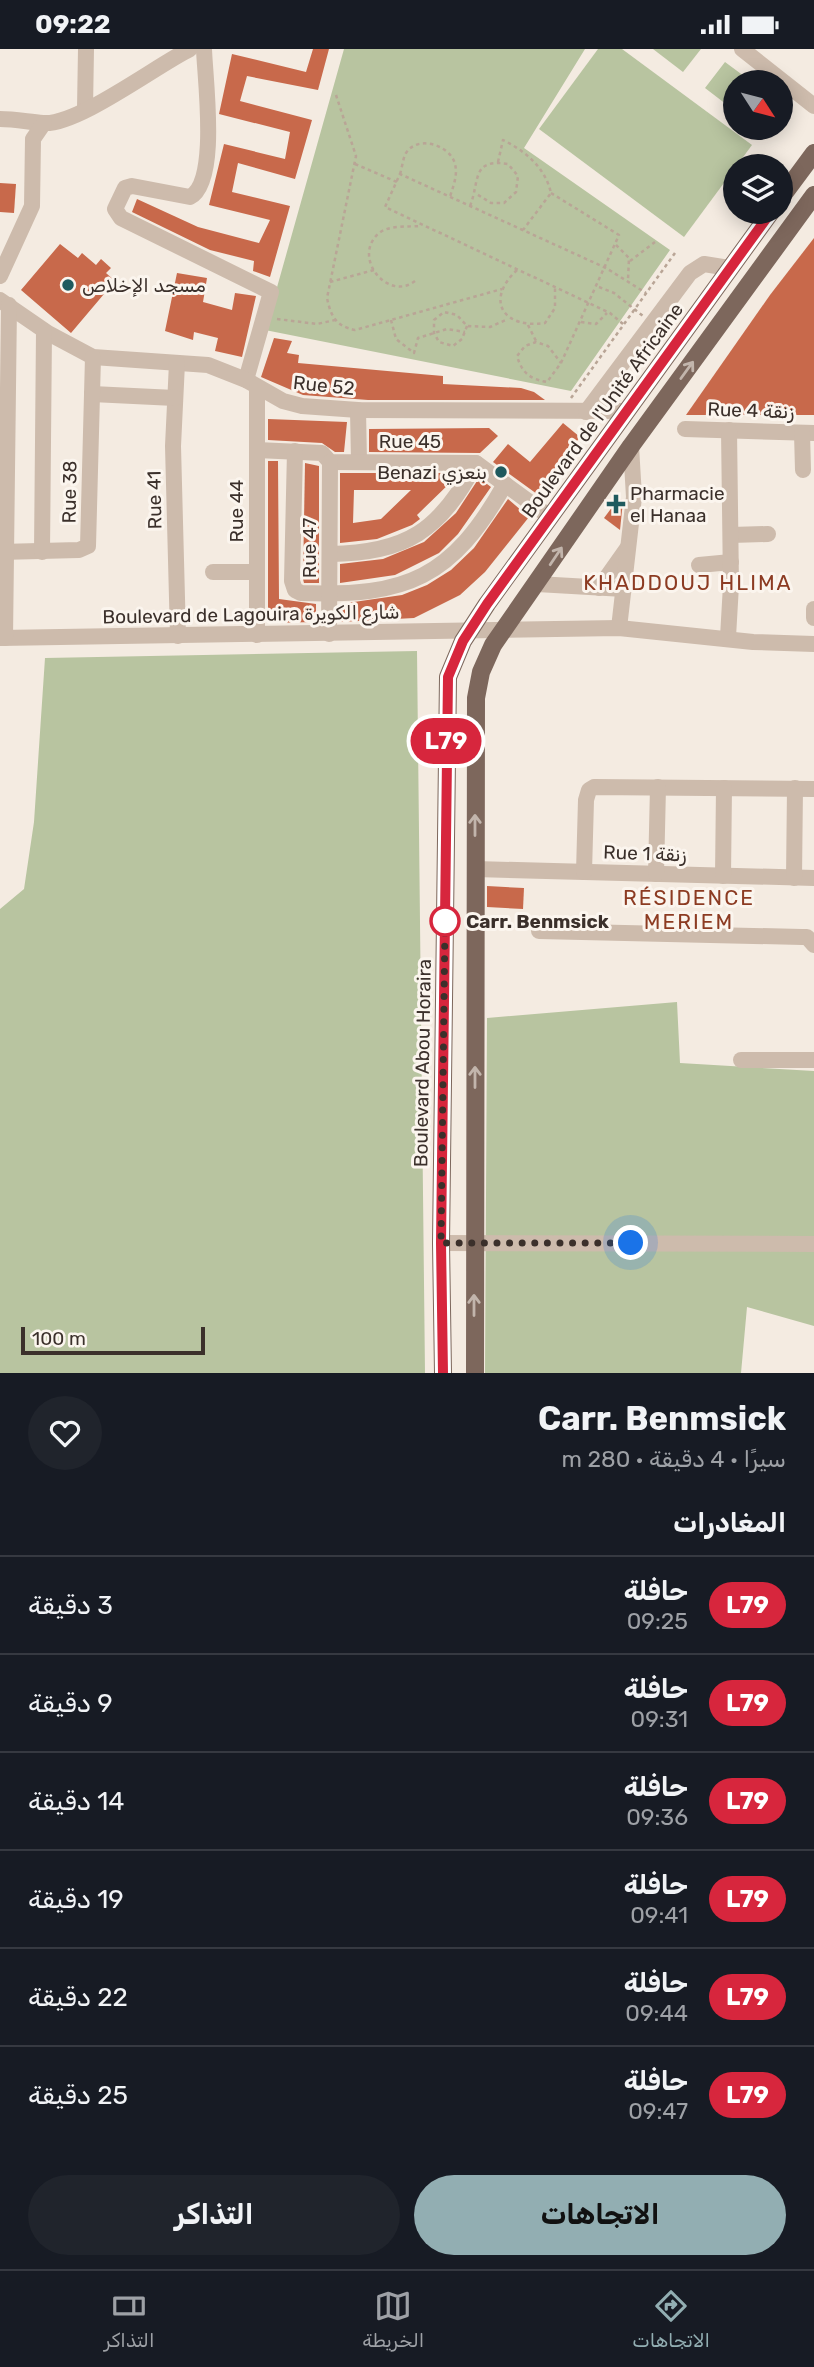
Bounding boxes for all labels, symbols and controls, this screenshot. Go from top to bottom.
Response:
text: 09:22 [35,9,111,40]
north arrow [723,70,793,140]
map controls [723,70,793,224]
button: layers [723,154,793,224]
place label: مسجد الإخلاص [82,274,206,297]
marker: مسجد الإخلاص [60,277,76,293]
street label: Boulevard de l'Unité Africaine [517,298,688,522]
one-way arrow [680,361,694,380]
street label: Rue 52 [292,371,356,400]
street label: Rue 4 زنقة [707,397,795,424]
street label: Rue 45 [379,430,441,453]
street label: Rue 38 [57,460,82,524]
place label: Benazi بنعزي [377,461,487,486]
marker: Benazi بنعزي [493,464,509,480]
street label: Rue 41 [142,470,167,530]
street label: Rue 44 [225,479,248,542]
place label: Pharmacie el Hanaa [630,482,725,527]
marker: Pharmacie el Hanaa [608,496,624,512]
street label: Rue 47 [298,518,321,578]
one-way arrow [549,547,563,566]
district label: KHADDOUJ HLIMA [583,570,793,595]
street label: Boulevard de Lagouira شارع الكويرة [102,600,400,631]
line badge: L79 [406,718,486,764]
text: L79 [425,727,467,755]
one-way arrow [468,814,482,837]
street label: Rue 1 زنقة [603,841,687,866]
district label: RÉSIDENCE MERIEM [623,885,755,934]
marker: Carr. Benmsick [430,906,460,936]
place label: Carr. Benmsick [466,910,609,933]
street label: Boulevard Abou Horaira [409,959,436,1167]
one-way arrow [468,1066,482,1089]
your location [613,1225,648,1260]
one-way arrow [467,1294,481,1317]
scale bar [21,1324,205,1356]
text: 100 m [32,1327,86,1350]
button: heart [28,1396,102,1470]
text: Carr. Benmsick [538,1399,786,1438]
text: سيرًا · 4 دقيقة · 280 m [561,1445,786,1473]
text: المغادرات [673,1508,786,1539]
text: حافلة [624,1576,688,1607]
text: 3 دقيقة [28,1590,113,1621]
text: L79 [726,1591,769,1619]
text: 09:25 [627,1607,688,1635]
text: حافلة [624,1674,688,1705]
text: 9 دقيقة [28,1688,113,1719]
text: L79 [726,1689,769,1717]
text: 09:31 [631,1705,688,1733]
text: حافلة [624,1772,688,1803]
text: 14 دقيقة [28,1786,125,1817]
text: L79 [726,1787,769,1815]
text: 09:36 [626,1803,688,1831]
text: حافلة [624,1870,688,1901]
text: 19 دقيقة [28,1884,124,1915]
text: L79 [726,1885,769,1913]
text: 09:41 [630,1901,688,1929]
text: حافلة [624,1968,688,1999]
text: 22 دقيقة [28,1982,128,2013]
text: L79 [726,1983,769,2011]
text: 09:44 [625,1999,688,2027]
text: حافلة [624,2066,688,2097]
text: 25 دقيقة [28,2080,128,2111]
text: L79 [726,2081,769,2109]
text: 09:47 [628,2097,688,2125]
button: التذاكر [28,2175,400,2255]
button: الاتجاهات [414,2175,786,2255]
tab: التذاكر [104,2287,154,2352]
tab: الخريطة [362,2287,424,2352]
tab: الاتجاهات [632,2287,710,2352]

